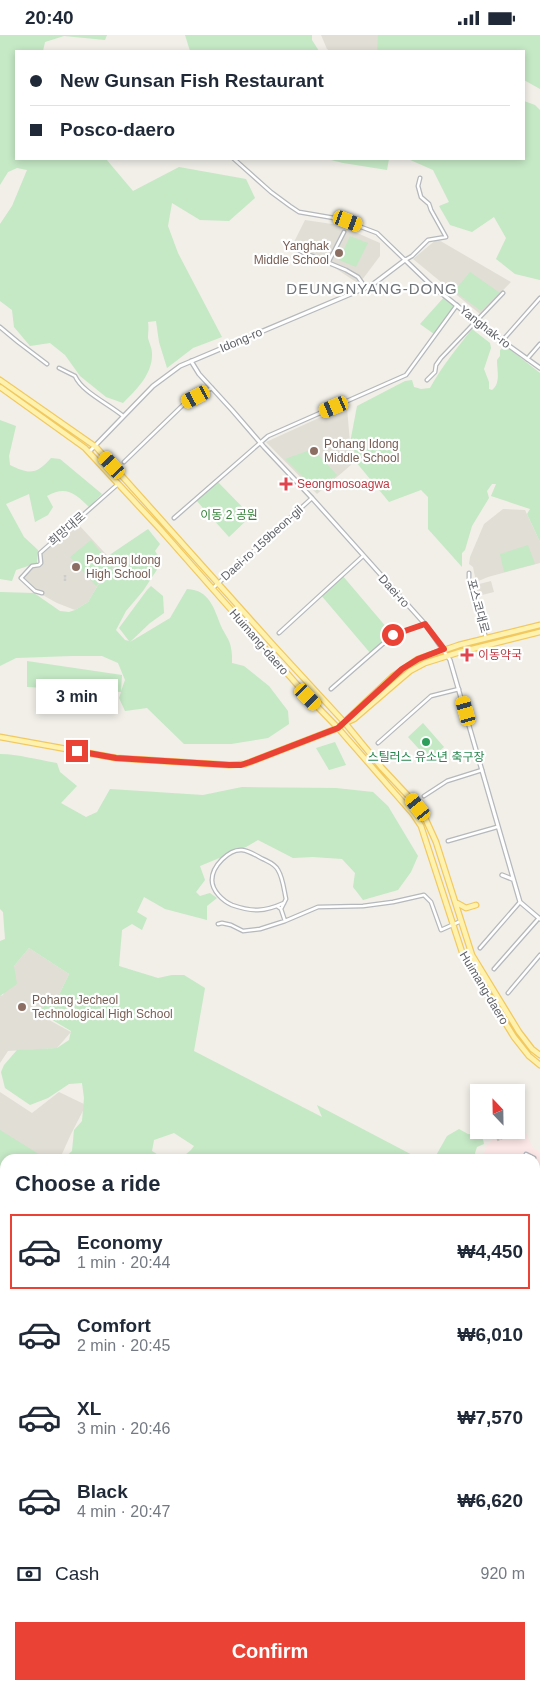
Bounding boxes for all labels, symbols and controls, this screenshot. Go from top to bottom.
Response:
text: 20:40 [25,7,74,28]
text: New Gunsan Fish Restaurant [60,70,324,91]
text: Posco-daero [60,119,175,140]
car [331,209,364,233]
place label: Yanghak Middle School [254,239,330,267]
marker: Yanghak Middle School [333,247,345,259]
district label: DEUNGNYANG-DONG [286,280,458,297]
street label: Yanghak-ro [457,303,514,352]
street label: Idong-ro [218,325,265,355]
car [179,383,212,411]
car [317,394,350,420]
place label: Pohang Idong Middle School [324,437,399,465]
marker: Pohang Idong Middle School [308,445,320,457]
car [96,449,127,481]
marker: Seongmosoagwa [279,477,293,491]
place label: Seongmosoagwa [297,477,390,491]
street label: Daei-ro 159beon-gil [218,503,306,583]
park label: 이동 2 공원 [200,508,258,522]
street label: 희망대로 [46,509,88,549]
place label: Pohang Idong High School [86,553,161,581]
marker: Pohang Idong High School [70,561,82,573]
street label: Daei-ro [376,572,413,611]
street label: 포스코대로 [464,578,492,634]
street label: Huimang-daero [227,606,292,678]
route start [382,624,404,646]
marker: 이동약국 [460,648,474,662]
place label: 이동약국 [478,648,522,662]
callout: 3 min [36,679,118,713]
car [292,681,323,713]
text: 3 min [56,688,98,705]
car [454,695,477,727]
marker: 스틸러스 유소년 축구장 [420,736,432,748]
route end [66,740,88,762]
place label: 스틸러스 유소년 축구장 [367,750,485,764]
car [402,791,433,823]
street label: Huimang-daero [457,949,511,1027]
place label: Pohang Jecheol Technological High School [32,993,173,1021]
marker: Pohang Jecheol Technological High School [16,1001,28,1013]
north arrow [470,1084,525,1139]
map controls [470,1084,525,1139]
text: Choose a ride [15,1171,160,1196]
icon: car [17,1229,62,1274]
text: Economy [77,1232,163,1253]
text: ₩4,450 [458,1241,523,1262]
text: 1 min · 20:44 [77,1254,170,1271]
icon: car [17,1312,62,1357]
text: Comfort [77,1315,151,1336]
text: ₩6,010 [458,1324,523,1345]
text: 2 min · 20:45 [77,1337,170,1354]
icon: car [17,1395,62,1440]
text: XL [77,1398,101,1419]
text: ₩7,570 [458,1407,523,1428]
text: 3 min · 20:46 [77,1420,170,1437]
icon: car [17,1478,62,1523]
text: Black [77,1481,128,1502]
text: ₩6,620 [458,1490,523,1511]
text: 4 min · 20:47 [77,1503,170,1520]
icon: cash [15,1560,43,1588]
text: Cash [55,1563,99,1584]
text: 920 m [481,1565,525,1582]
button: Confirm [15,1622,525,1680]

